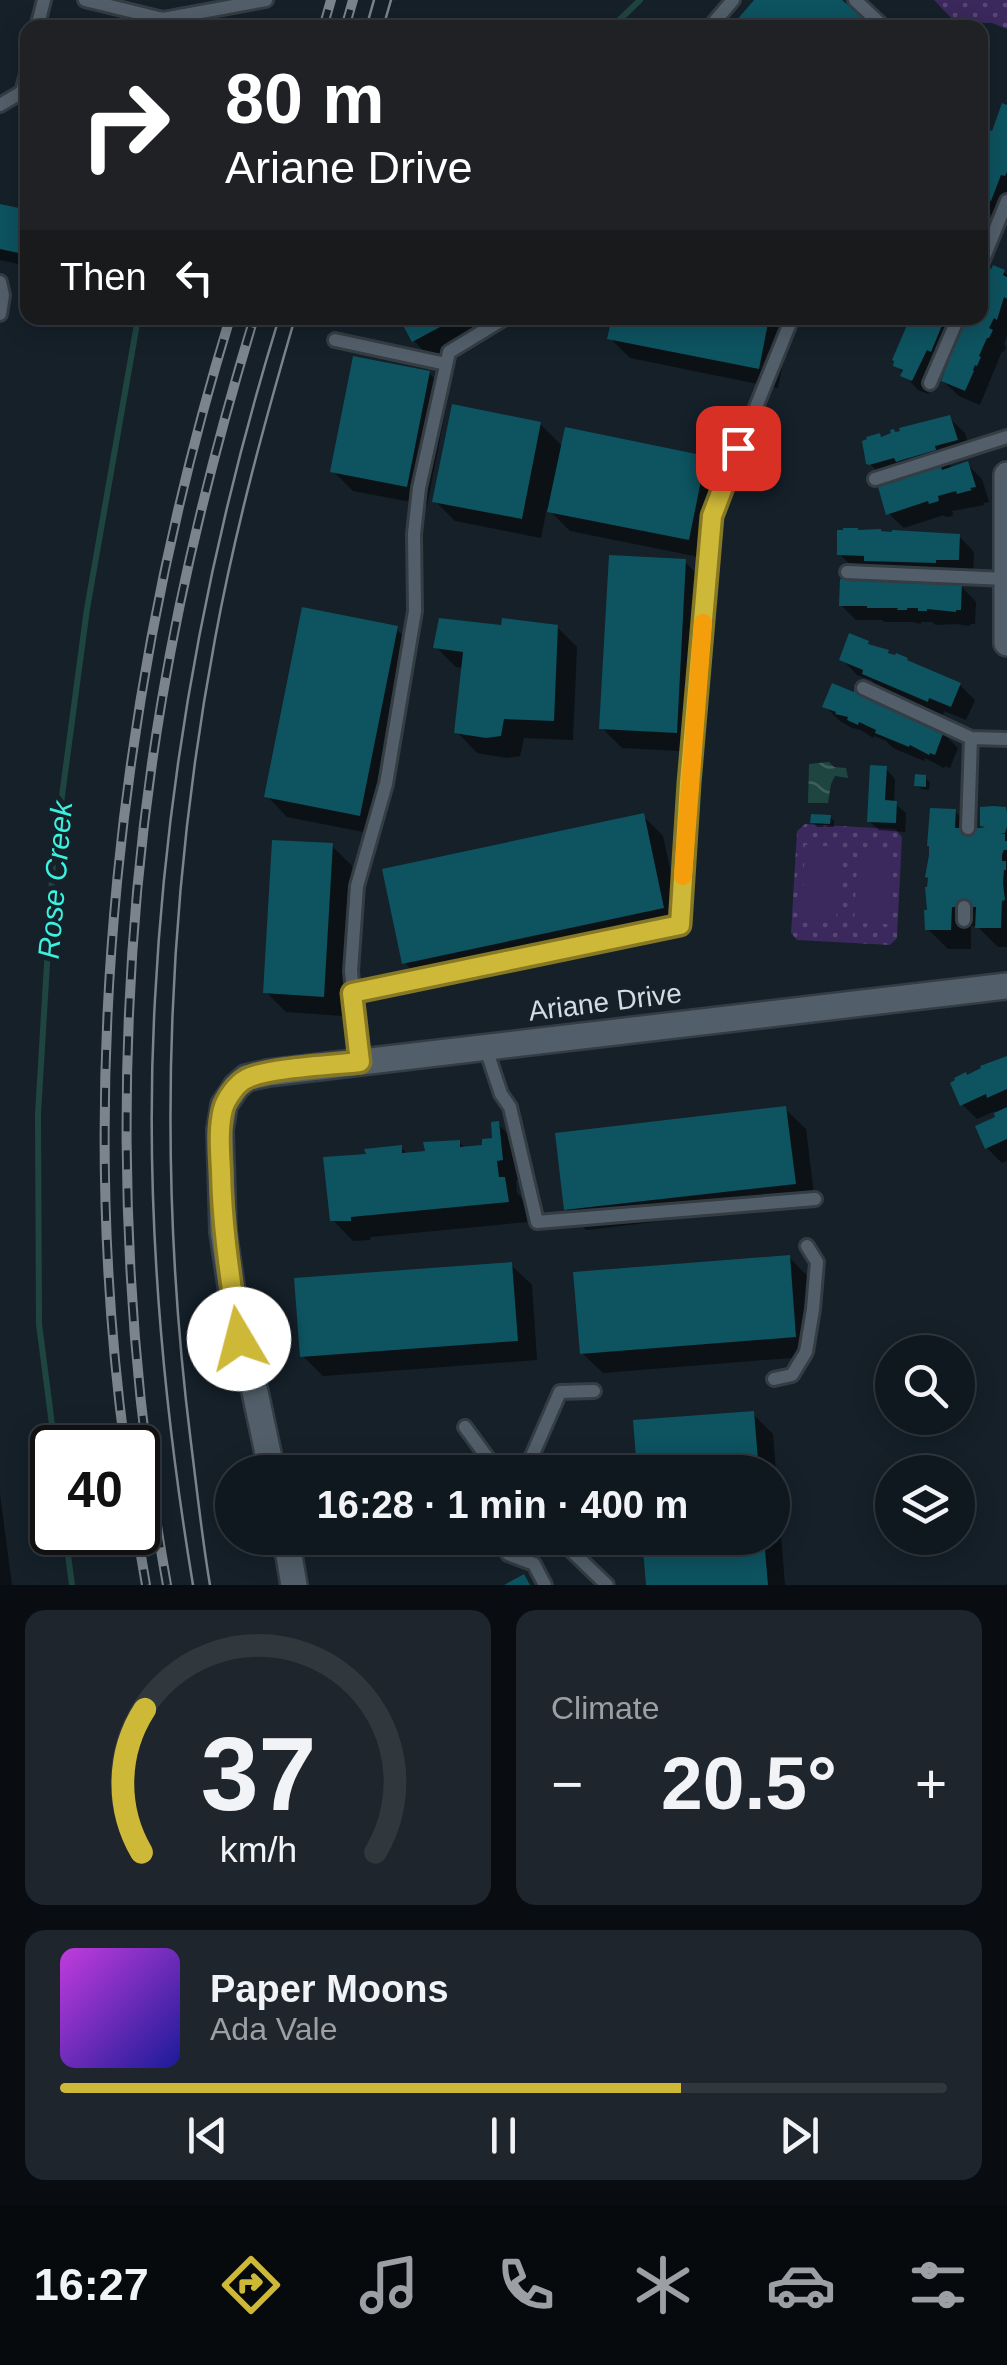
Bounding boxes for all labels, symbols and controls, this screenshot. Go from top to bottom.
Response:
icon: right [60,60,190,190]
text: 80 m [225,60,385,138]
text: Ariane Drive [225,142,473,193]
icon: left [167,250,222,305]
text: Then [60,256,147,298]
pin [696,406,781,491]
icon: arrive [711,421,766,476]
water label: Rose Creek [32,798,79,960]
street label: Ariane Drive [527,977,683,1027]
position arrow [187,1287,291,1391]
map controls [875,1335,975,1555]
button: search [875,1335,975,1435]
speed limit sign: 40 [30,1425,160,1555]
button: layers [875,1455,975,1555]
text: 16:28 · 1 min · 400 m [317,1484,688,1526]
text: Climate [551,1690,659,1726]
text: 37 [200,1716,316,1832]
text: 20.5° [661,1741,837,1825]
text: − [551,1753,583,1815]
text: + [915,1753,947,1815]
text: km/h [219,1830,297,1870]
text: Paper Moons [210,1968,449,2010]
text: Ada Vale [210,2011,338,2047]
icon: previous [180,2108,235,2163]
icon: pause [476,2108,531,2163]
icon: next [772,2108,827,2163]
icon: directions [216,2250,286,2320]
icon: music [354,2250,424,2320]
icon: phone [491,2250,561,2320]
icon: climate [628,2250,698,2320]
icon: car [766,2250,836,2320]
icon: filters [903,2250,973,2320]
text: 16:27 [34,2259,149,2310]

